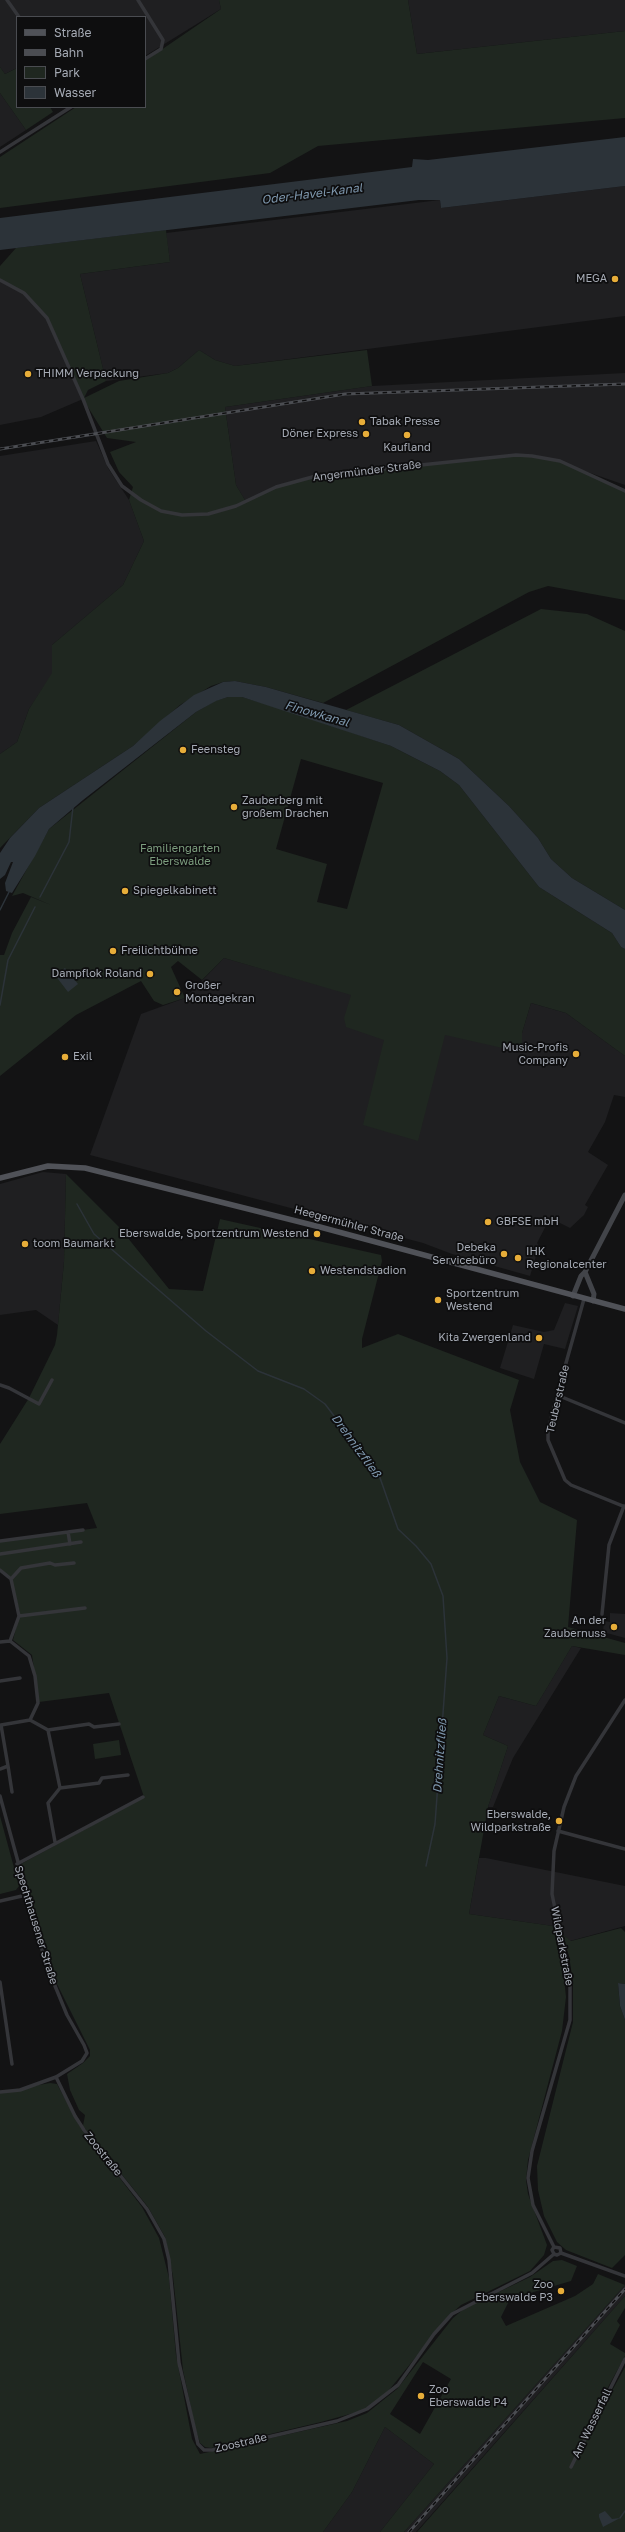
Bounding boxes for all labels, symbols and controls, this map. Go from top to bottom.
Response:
legend [16,16,146,108]
text: Straße [54,25,92,40]
text: Bahn [54,45,84,60]
text: Park [54,65,80,80]
text: Wasser [54,85,96,100]
water label: Oder-Havel-Kanal [261,181,363,207]
place label: MEGA [576,272,607,286]
marker: MEGA [610,274,620,284]
place label: THIMM Verpackung [36,367,139,381]
marker: THIMM Verpackung [23,369,33,379]
place label: Tabak Presse [370,415,440,429]
marker: Tabak Presse [357,417,367,427]
place label: Döner Express [282,427,358,441]
marker: Döner Express [361,429,371,439]
marker: Kaufland [402,430,412,440]
place label: Kaufland [383,441,431,455]
street label: Angermünder Straße [312,458,422,484]
water label: Finowkanal [283,698,351,730]
place label: Feensteg [191,743,240,757]
marker: Feensteg [178,745,188,755]
place label: Zauberberg mit großem Drachen [242,794,329,820]
marker: Zauberberg mit großem Drachen [229,802,239,812]
park label: Familiengarten Eberswalde [140,842,220,868]
place label: Spiegelkabinett [133,884,217,898]
marker: Spiegelkabinett [120,886,130,896]
place label: Freilichtbühne [121,944,198,958]
marker: Freilichtbühne [108,946,118,956]
place label: Dampflok Roland [51,967,142,981]
marker: Dampflok Roland [145,969,155,979]
place label: Großer Montagekran [185,979,255,1005]
marker: Großer Montagekran [172,987,182,997]
place label: Music-Profis Company [502,1041,568,1067]
marker: Music-Profis Company [571,1049,581,1059]
place label: Exil [73,1050,92,1064]
marker: Exil [60,1052,70,1062]
street label: Heegermühler Straße [293,1203,405,1245]
place label: GBFSE mbH [496,1215,559,1229]
marker: GBFSE mbH [483,1217,493,1227]
place label: Eberswalde, Sportzentrum Westend [119,1227,309,1241]
marker: Eberswalde, Sportzentrum Westend [312,1229,322,1239]
place label: toom Baumarkt [33,1237,114,1251]
marker: toom Baumarkt [20,1239,30,1249]
place label: Debeka Servicebüro [432,1241,496,1267]
place label: IHK Regionalcenter [526,1245,607,1271]
marker: Debeka Servicebüro [499,1249,509,1259]
marker: IHK Regionalcenter [513,1253,523,1263]
place label: Westendstadion [320,1264,406,1278]
marker: Westendstadion [307,1266,317,1276]
place label: Sportzentrum Westend [446,1287,519,1313]
marker: Sportzentrum Westend [433,1295,443,1305]
place label: Kita Zwergenland [438,1331,531,1345]
marker: Kita Zwergenland [534,1333,544,1343]
street label: Teuberstraße [544,1364,572,1434]
water label: Drehnitzfließ [328,1412,384,1480]
place label: An der Zaubernuss [544,1614,606,1640]
marker: An der Zaubernuss [609,1622,619,1632]
water label: Drehnitzfließ [430,1718,450,1794]
place label: Eberswalde, Wildparkstraße [470,1808,551,1834]
marker: Eberswalde, Wildparkstraße [554,1816,564,1826]
street label: Spechthausener Straße [12,1864,60,1986]
street label: Wildparkstraße [548,1905,576,1987]
street label: Zoostraße [81,2129,125,2179]
place label: Zoo Eberswalde P3 [475,2278,553,2304]
marker: Zoo Eberswalde P3 [556,2286,566,2296]
place label: Zoo Eberswalde P4 [429,2383,507,2409]
street label: Am Wasserfall [569,2386,615,2460]
marker: Zoo Eberswalde P4 [416,2391,426,2401]
street label: Zoostraße [214,2431,268,2455]

